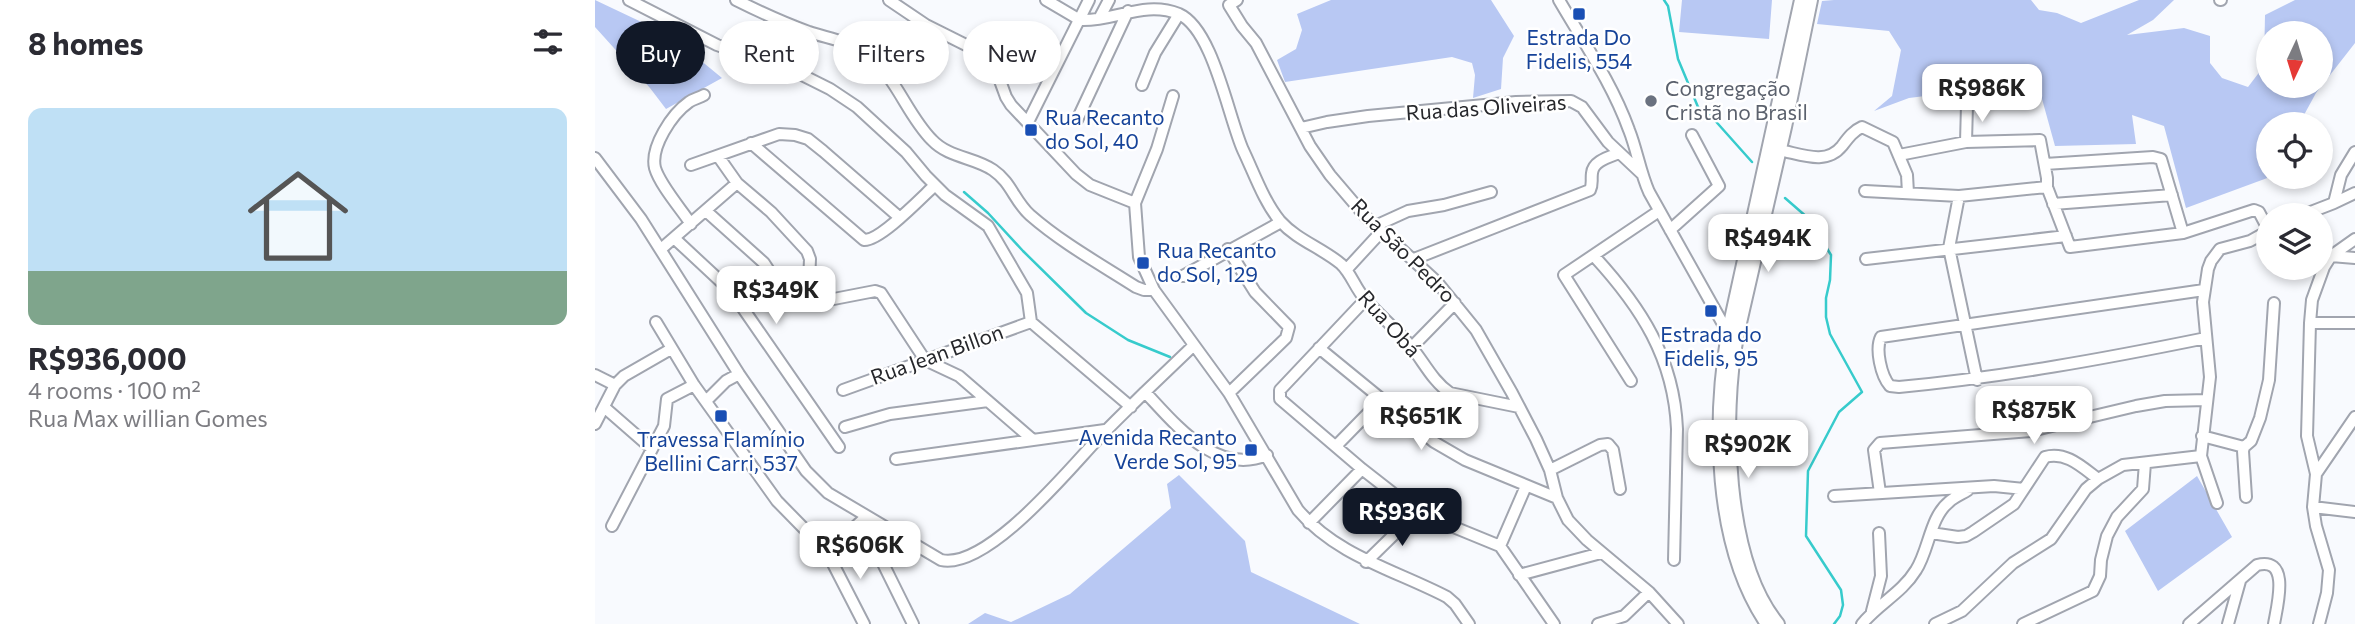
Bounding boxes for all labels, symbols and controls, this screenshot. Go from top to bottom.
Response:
marker: Estrada Do Fidelis, 554 [1571,6,1587,22]
chip: Buy [616,21,705,84]
chip: Rent [719,21,819,84]
chip: Filters [833,21,949,84]
chip: New [963,21,1061,84]
north arrow [2256,21,2333,98]
map controls [2256,21,2333,280]
icon: filters [529,23,567,61]
text: 8 homes [28,24,144,61]
place label: Estrada Do Fidelis, 554 [1526,24,1633,73]
pin: R$986K [1925,64,2039,124]
text: R$986K [1938,73,2026,101]
place label: Congregação Cristã no Brasil [1665,75,1808,124]
street label: Rua das Oliveiras [1405,88,1567,125]
marker: Congregação Cristã no Brasil [1643,93,1659,109]
place label: Rua Recanto do Sol, 40 [1045,104,1165,153]
button: locate [2256,112,2333,189]
marker: Rua Recanto do Sol, 40 [1023,122,1039,138]
icon: home [235,153,361,279]
street label: Rua São Pedro [1347,193,1461,307]
button: layers [2256,203,2333,280]
pin: R$494K [1711,215,1825,274]
text: R$494K [1724,223,1812,251]
place label: Rua Recanto do Sol, 129 [1157,237,1277,286]
marker: Rua Recanto do Sol, 129 [1135,255,1151,271]
pin: R$349K [719,266,833,326]
text: R$349K [733,275,819,303]
street label: Rua Obá [1354,284,1427,362]
marker: Estrada do Fidelis, 95 [1703,303,1719,319]
street label: Rua Jean Billon [867,318,1006,389]
place label: Estrada do Fidelis, 95 [1660,321,1762,370]
text: R$936,000 [28,339,187,376]
text: 4 rooms · 100 m² [28,376,201,404]
pin: R$875K [1977,386,2091,446]
pin: R$651K [1364,392,1478,452]
text: R$875K [1991,395,2077,423]
text: R$651K [1379,401,1463,429]
text: Rua Max willian Gomes [28,404,268,432]
marker: Travessa Flamínio Bellini Carri, 537 [713,408,729,424]
pin: R$902K [1691,420,1805,480]
place label: Avenida Recanto Verde Sol, 95 [1078,424,1237,473]
place label: Travessa Flamínio Bellini Carri, 537 [637,426,805,475]
text: R$902K [1704,429,1792,457]
marker: Avenida Recanto Verde Sol, 95 [1243,442,1259,458]
pin: R$936K [1345,489,1459,548]
text: R$936K [1359,497,1445,525]
pin: R$606K [803,522,917,581]
text: R$606K [816,530,904,558]

